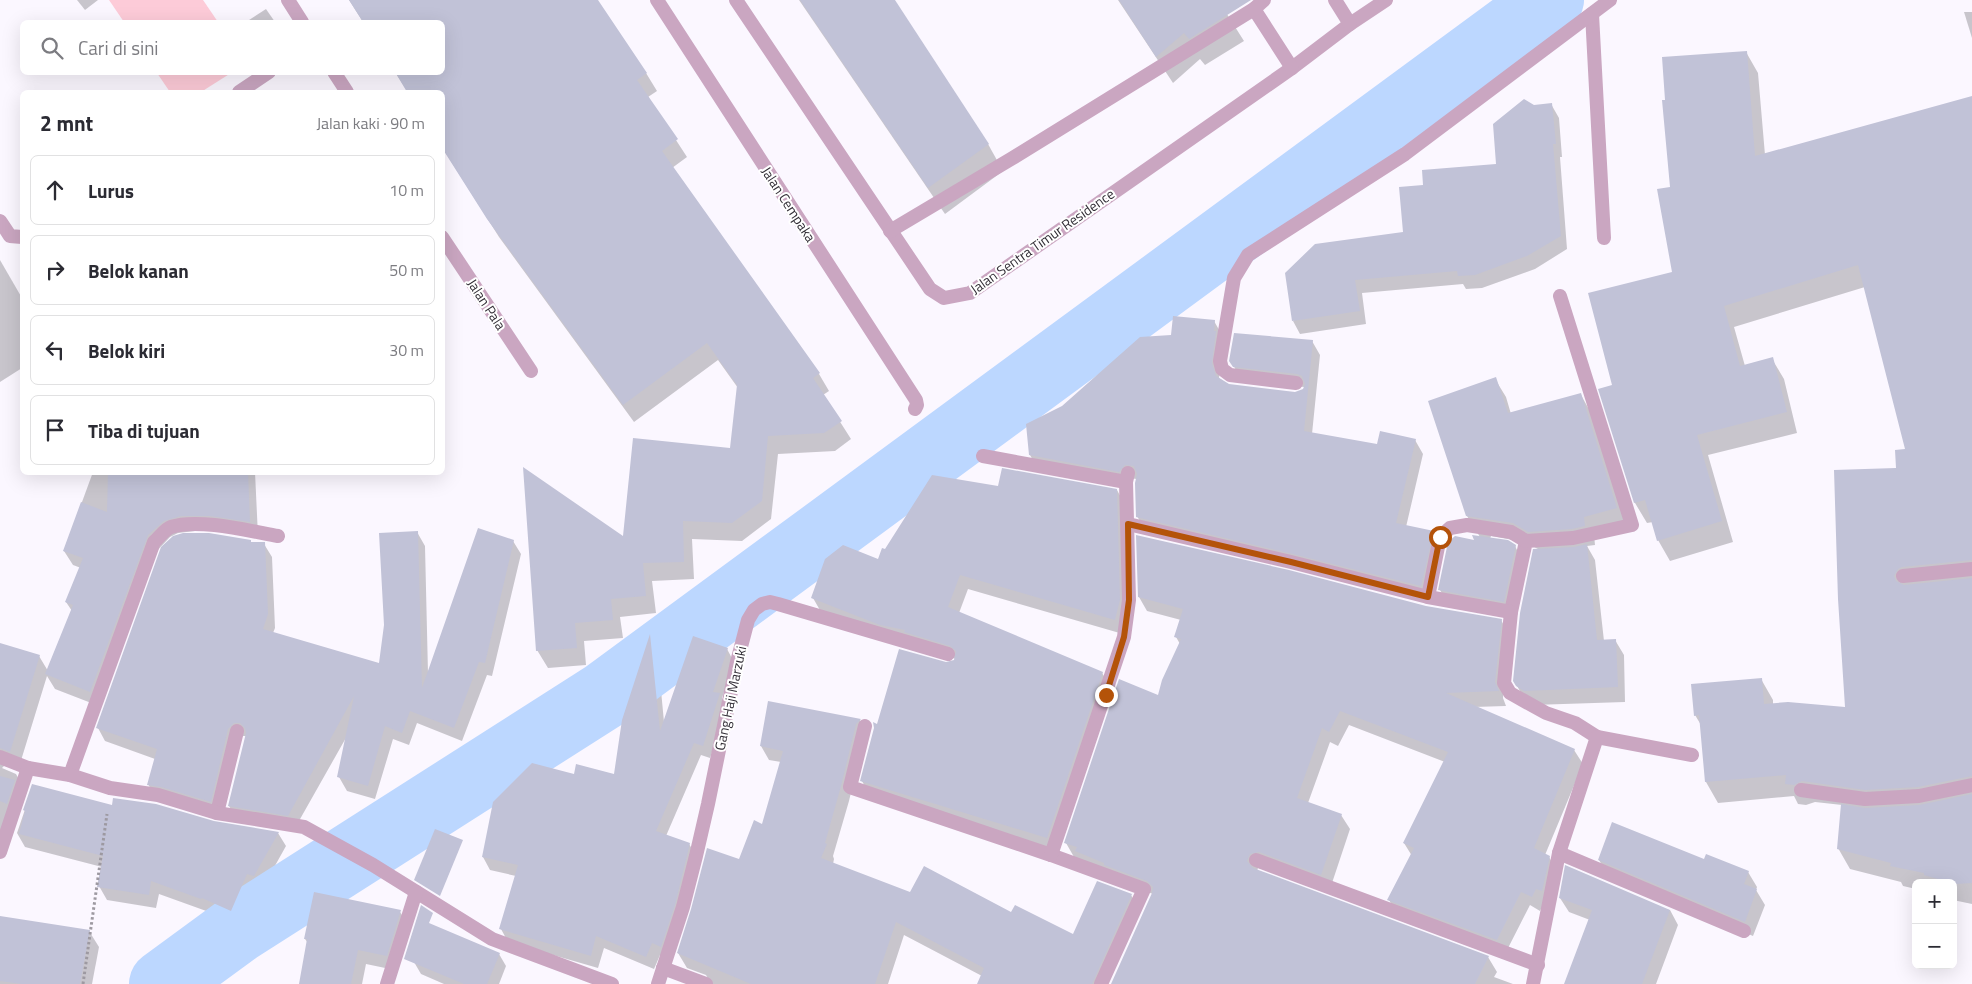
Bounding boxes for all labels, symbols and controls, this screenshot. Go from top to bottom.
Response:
search box [20,20,445,75]
text: Cari di sini [78,33,159,62]
icon: search [38,34,66,62]
text: 2 mnt [40,107,93,139]
text: Jalan kaki · 90 m [316,111,425,135]
street label: Jalan Cempaka [757,162,821,246]
icon: ahead [41,176,69,204]
text: Lurus [88,176,134,205]
text: 10 m [389,178,424,202]
street label: Jalan Sentra Timur Residence [966,183,1118,299]
icon: right [41,256,69,284]
text: Belok kanan [88,256,189,285]
text: 50 m [389,258,424,282]
street label: Jalan Pala [463,274,511,334]
icon: left [41,336,69,364]
text: Belok kiri [88,336,165,365]
text: 30 m [389,338,424,362]
icon: arrive [41,416,69,444]
text: Tiba di tujuan [88,416,200,445]
route start [1429,526,1452,549]
street label: Gang Haji Marzuki [709,644,751,752]
route end [1095,684,1118,707]
map controls [1912,879,1957,969]
button: + [1912,879,1957,924]
button: − [1912,924,1957,969]

